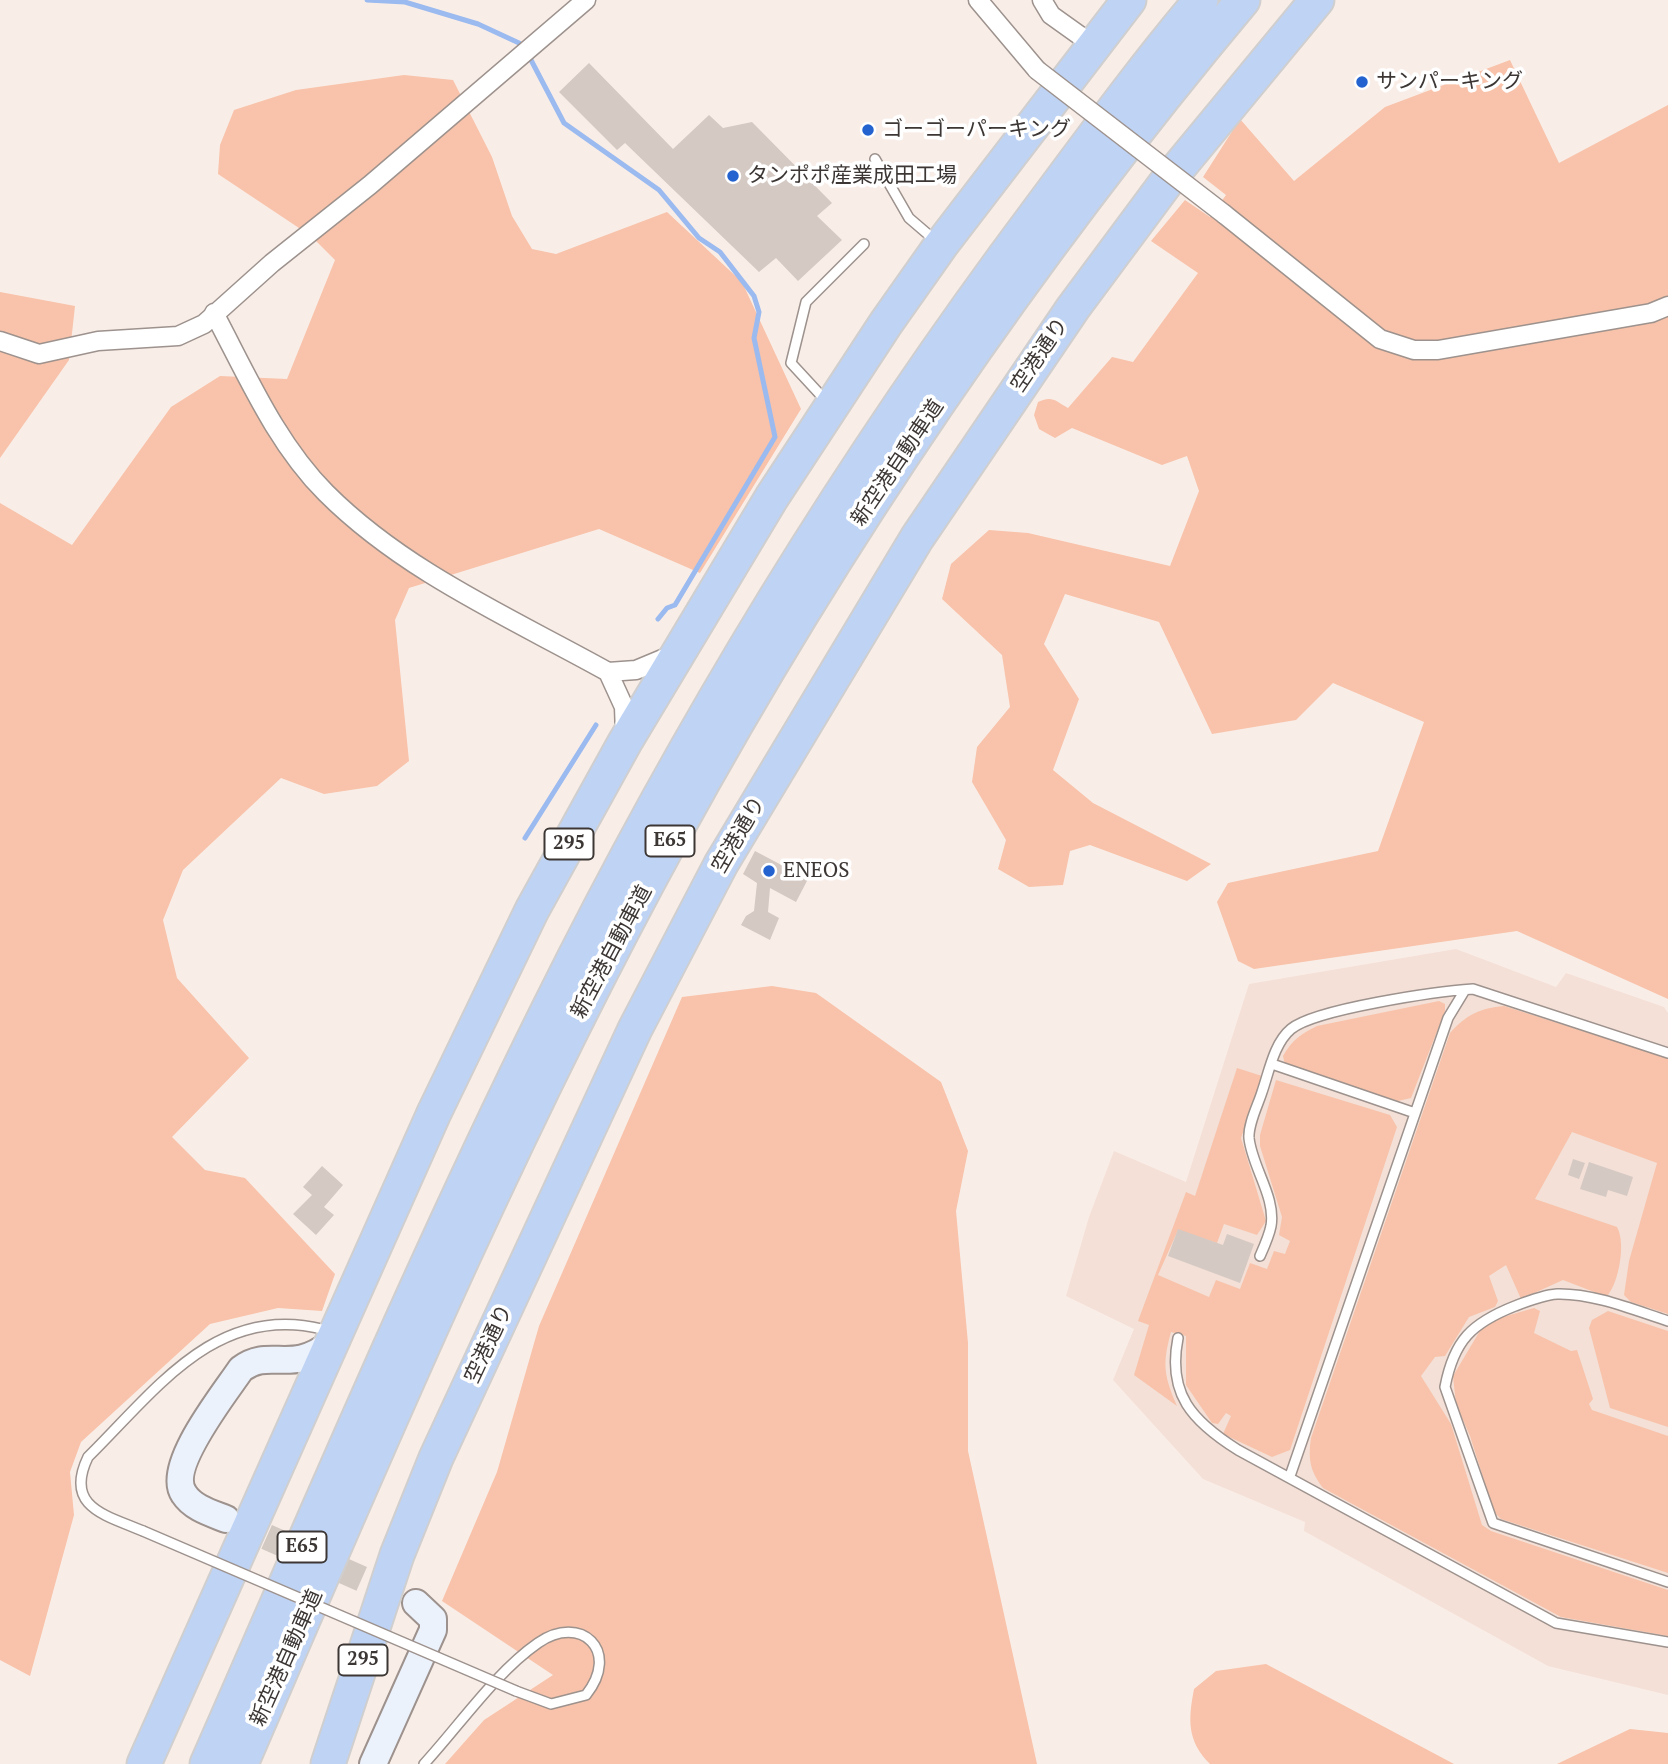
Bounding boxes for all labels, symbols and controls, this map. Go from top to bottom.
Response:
place label: サンパーキング [1376,69,1523,95]
marker: サンパーキング [1354,74,1370,90]
place label: ゴーゴーパーキング [882,117,1071,143]
marker: ゴーゴーパーキング [860,122,876,138]
place label: タンポポ産業成田工場 [747,163,957,189]
marker: タンポポ産業成田工場 [725,168,741,184]
street label: 空港通り [1006,313,1074,397]
street label: 新空港自動車道 [846,395,950,531]
street label: 空港通り [707,792,771,878]
road number: E65 [646,826,694,856]
road number: 295 [544,828,594,860]
place label: ENEOS [783,858,850,884]
marker: ENEOS [761,863,777,879]
street label: 新空港自動車道 [566,881,658,1023]
street label: 空港通り [460,1301,518,1387]
road number: E65 [278,1532,326,1562]
street label: 新空港自動車道 [246,1586,328,1730]
road number: 295 [338,1644,388,1676]

